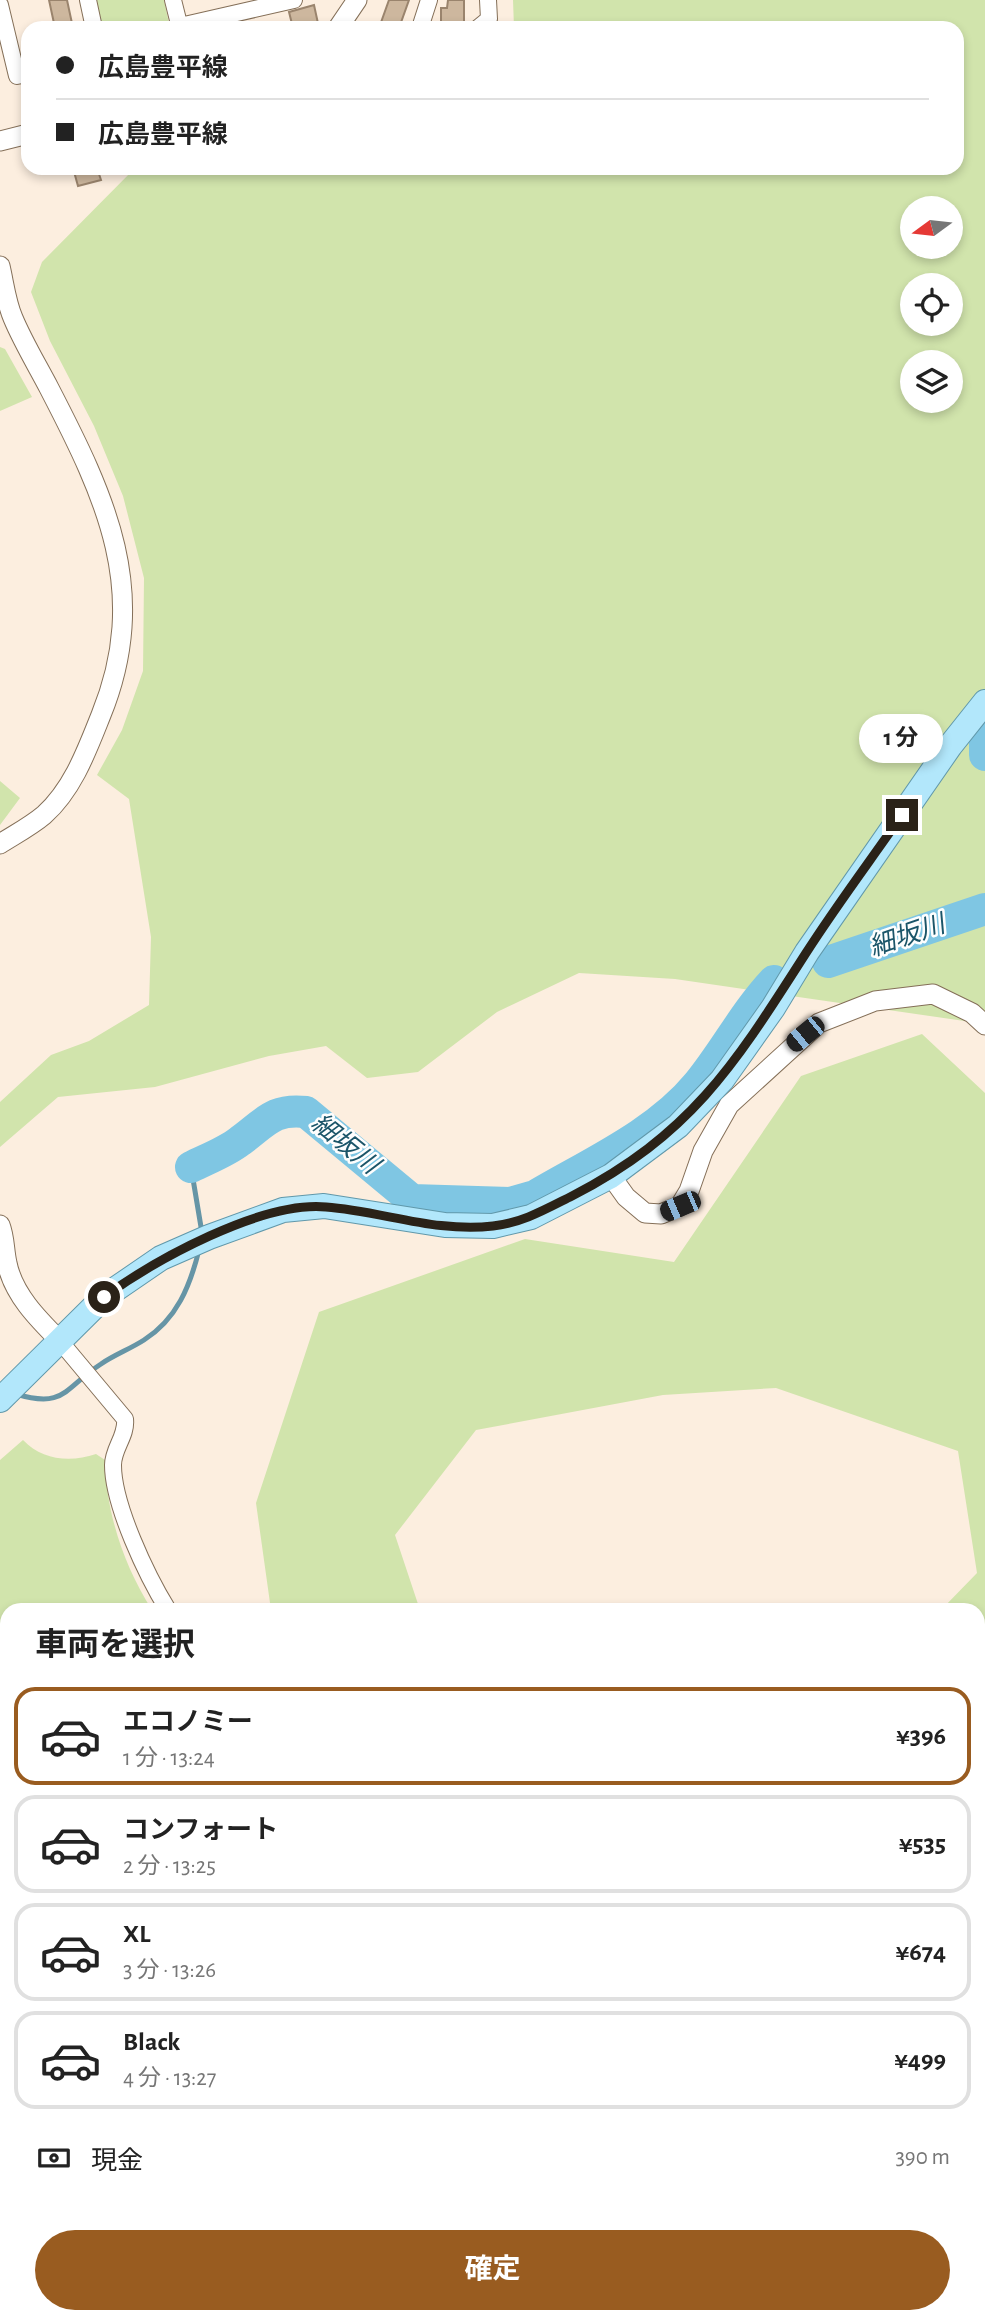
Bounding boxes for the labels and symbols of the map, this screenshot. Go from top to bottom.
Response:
north arrow [900,196,962,259]
callout: 1 分 [860,714,944,762]
route end [886,799,918,831]
water label: 細坂川 [866,909,951,961]
car [783,1013,828,1055]
water label: 細坂川 [307,1109,386,1181]
car [657,1188,704,1224]
route start [88,1281,120,1313]

